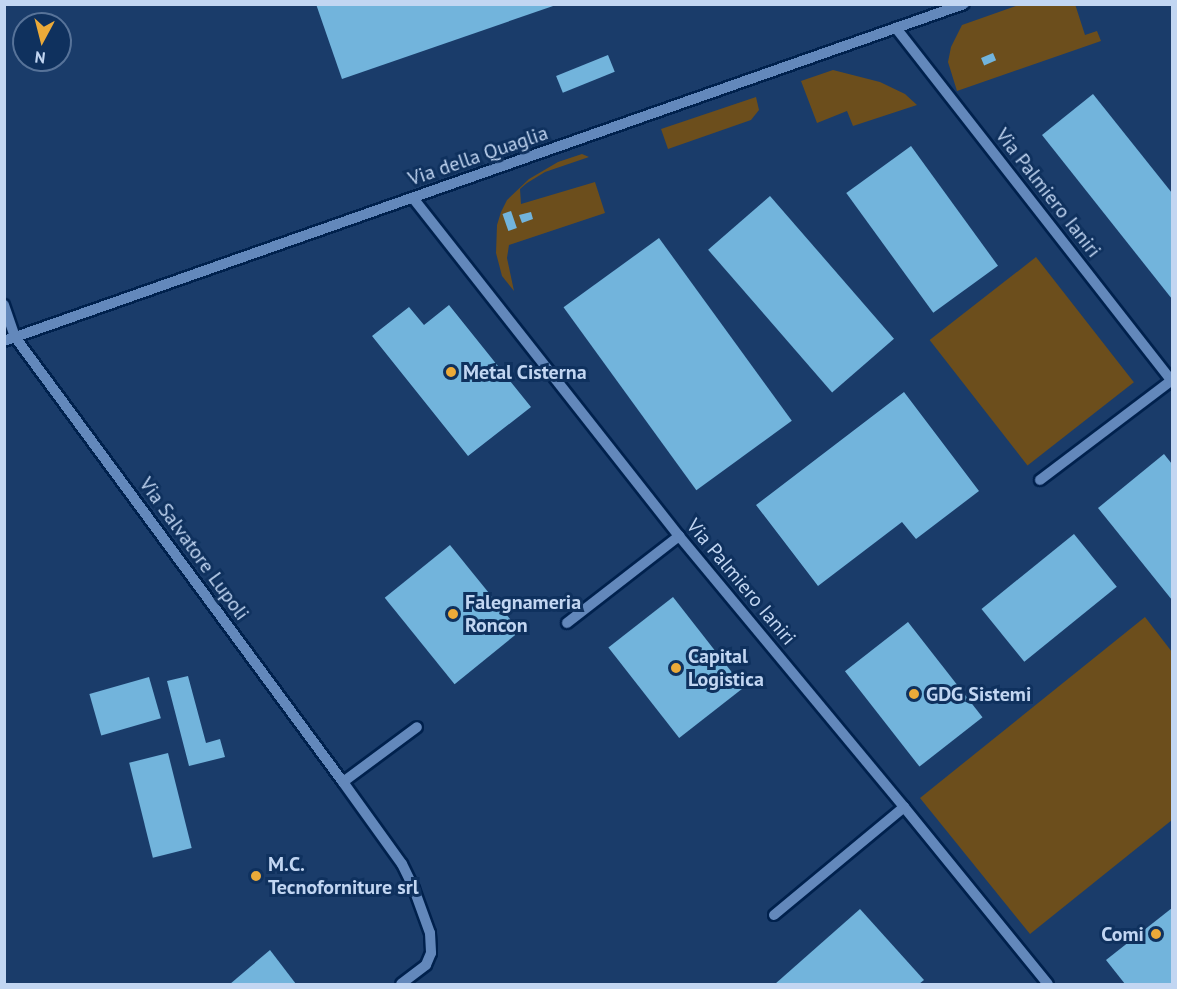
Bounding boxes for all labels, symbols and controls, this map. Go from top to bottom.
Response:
north arrow [12,12,72,72]
text: N [34,47,46,68]
street label: Via della Quaglia [405,121,551,191]
street label: Via Palmiero Ianiri [990,124,1106,262]
place label: Metal Cisterna [463,360,587,384]
marker: Metal Cisterna [444,365,458,379]
street label: Via Salvatore Lupoli [134,473,254,625]
street label: Via Palmiero Ianiri [681,514,801,650]
place label: Falegnameria Roncon [465,590,581,637]
marker: Falegnameria Roncon [446,607,460,621]
place label: Capital Logistica [688,644,764,691]
marker: Capital Logistica [669,661,683,675]
place label: GDG Sistemi [926,682,1031,706]
marker: GDG Sistemi [907,687,921,701]
place label: M.C. Tecnoforniture srl [268,852,419,899]
marker: M.C. Tecnoforniture srl [249,869,263,883]
place label: Comi [1101,922,1144,946]
marker: Comi [1149,927,1163,941]

